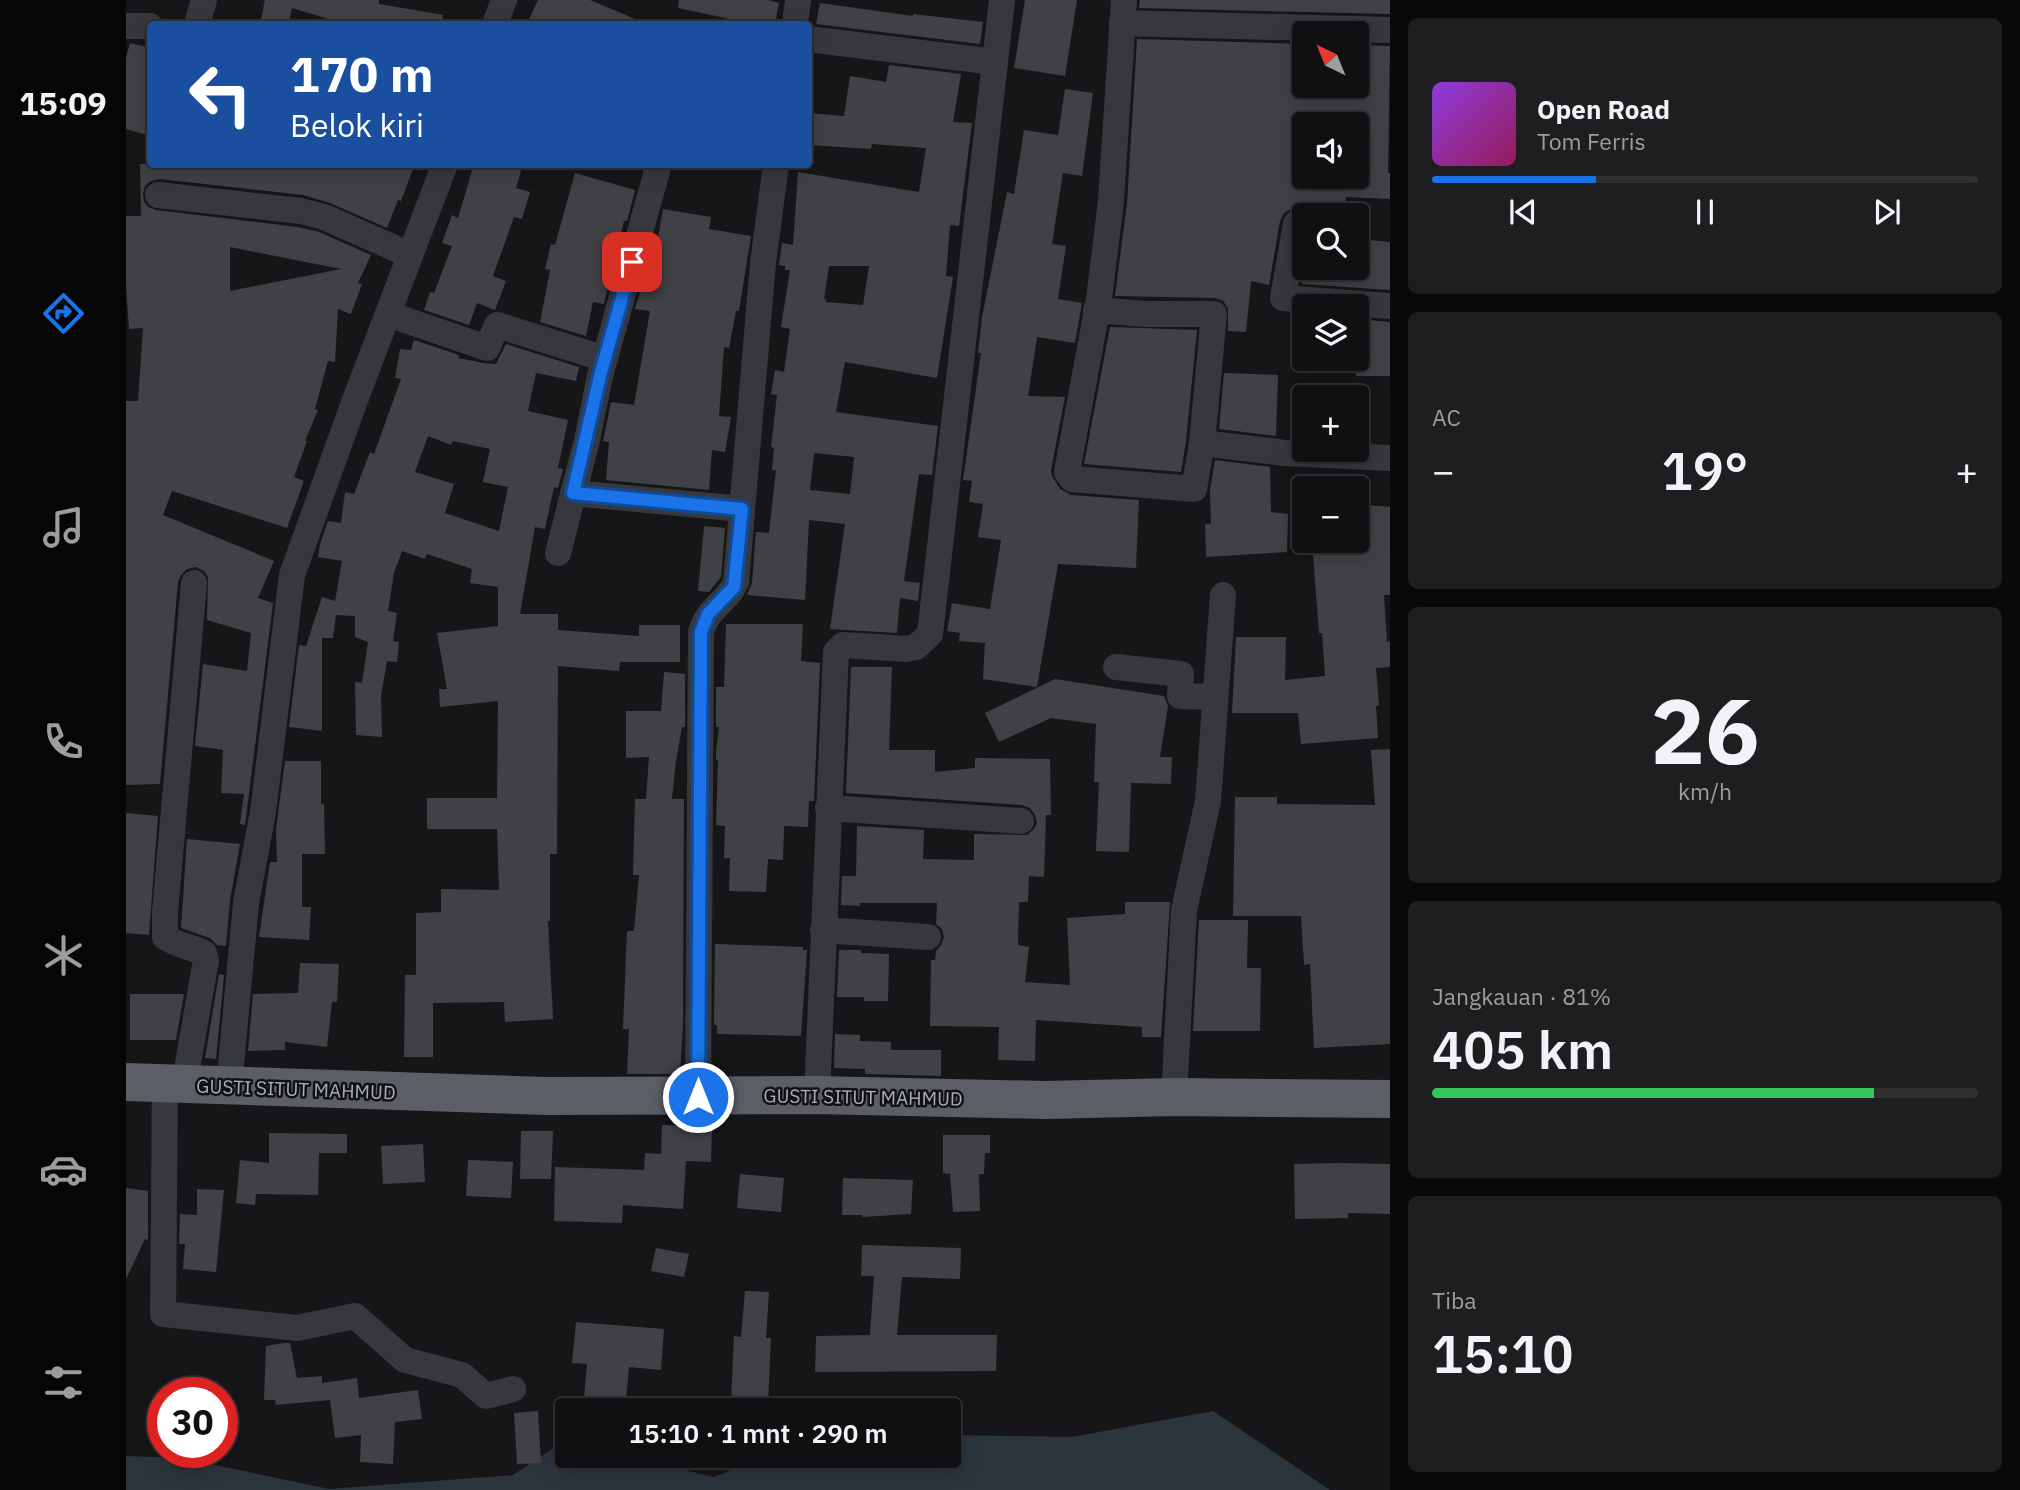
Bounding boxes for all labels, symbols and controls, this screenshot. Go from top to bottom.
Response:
north arrow [1292,21,1368,98]
map controls [1292,21,1369,553]
text: 170 m [290,42,434,105]
icon: left [175,49,266,140]
text: 15:09 [19,82,107,124]
text: Open Road [1537,92,1670,126]
text: Belok kiri [290,104,424,146]
button: sound [1292,112,1369,189]
text: Tom Ferris [1537,126,1646,156]
icon: previous [1504,193,1542,231]
icon: pause [1686,193,1724,231]
icon: next [1868,193,1906,231]
button: search [1292,203,1369,280]
pin [602,232,662,292]
icon: arrive [613,243,651,281]
icon: directions [39,289,88,338]
button: layers [1292,294,1369,371]
button: + [1292,385,1369,462]
text: AC [1432,402,1461,432]
text: 19° [1662,437,1748,504]
text: − [1432,446,1455,495]
text: + [1955,446,1978,495]
button: − [1292,476,1369,553]
icon: music [39,503,88,552]
text: 26 [1650,671,1760,789]
icon: phone [39,717,88,766]
text: km/h [1678,776,1732,806]
icon: climate [39,931,88,980]
text: Jangkauan · 81% [1432,981,1611,1011]
text: 405 km [1432,1016,1613,1083]
position arrow [661,1060,735,1134]
street label: GUSTI SITUT MAHMUD [196,1074,396,1104]
street label: GUSTI SITUT MAHMUD [763,1083,963,1111]
icon: car [39,1145,88,1194]
text: Tiba [1432,1285,1477,1315]
text: 15:10 [1432,1320,1573,1387]
icon: filters [39,1358,88,1407]
speed limit sign: 30 [147,1377,238,1468]
text: 15:10 · 1 mnt · 290 m [628,1416,888,1450]

